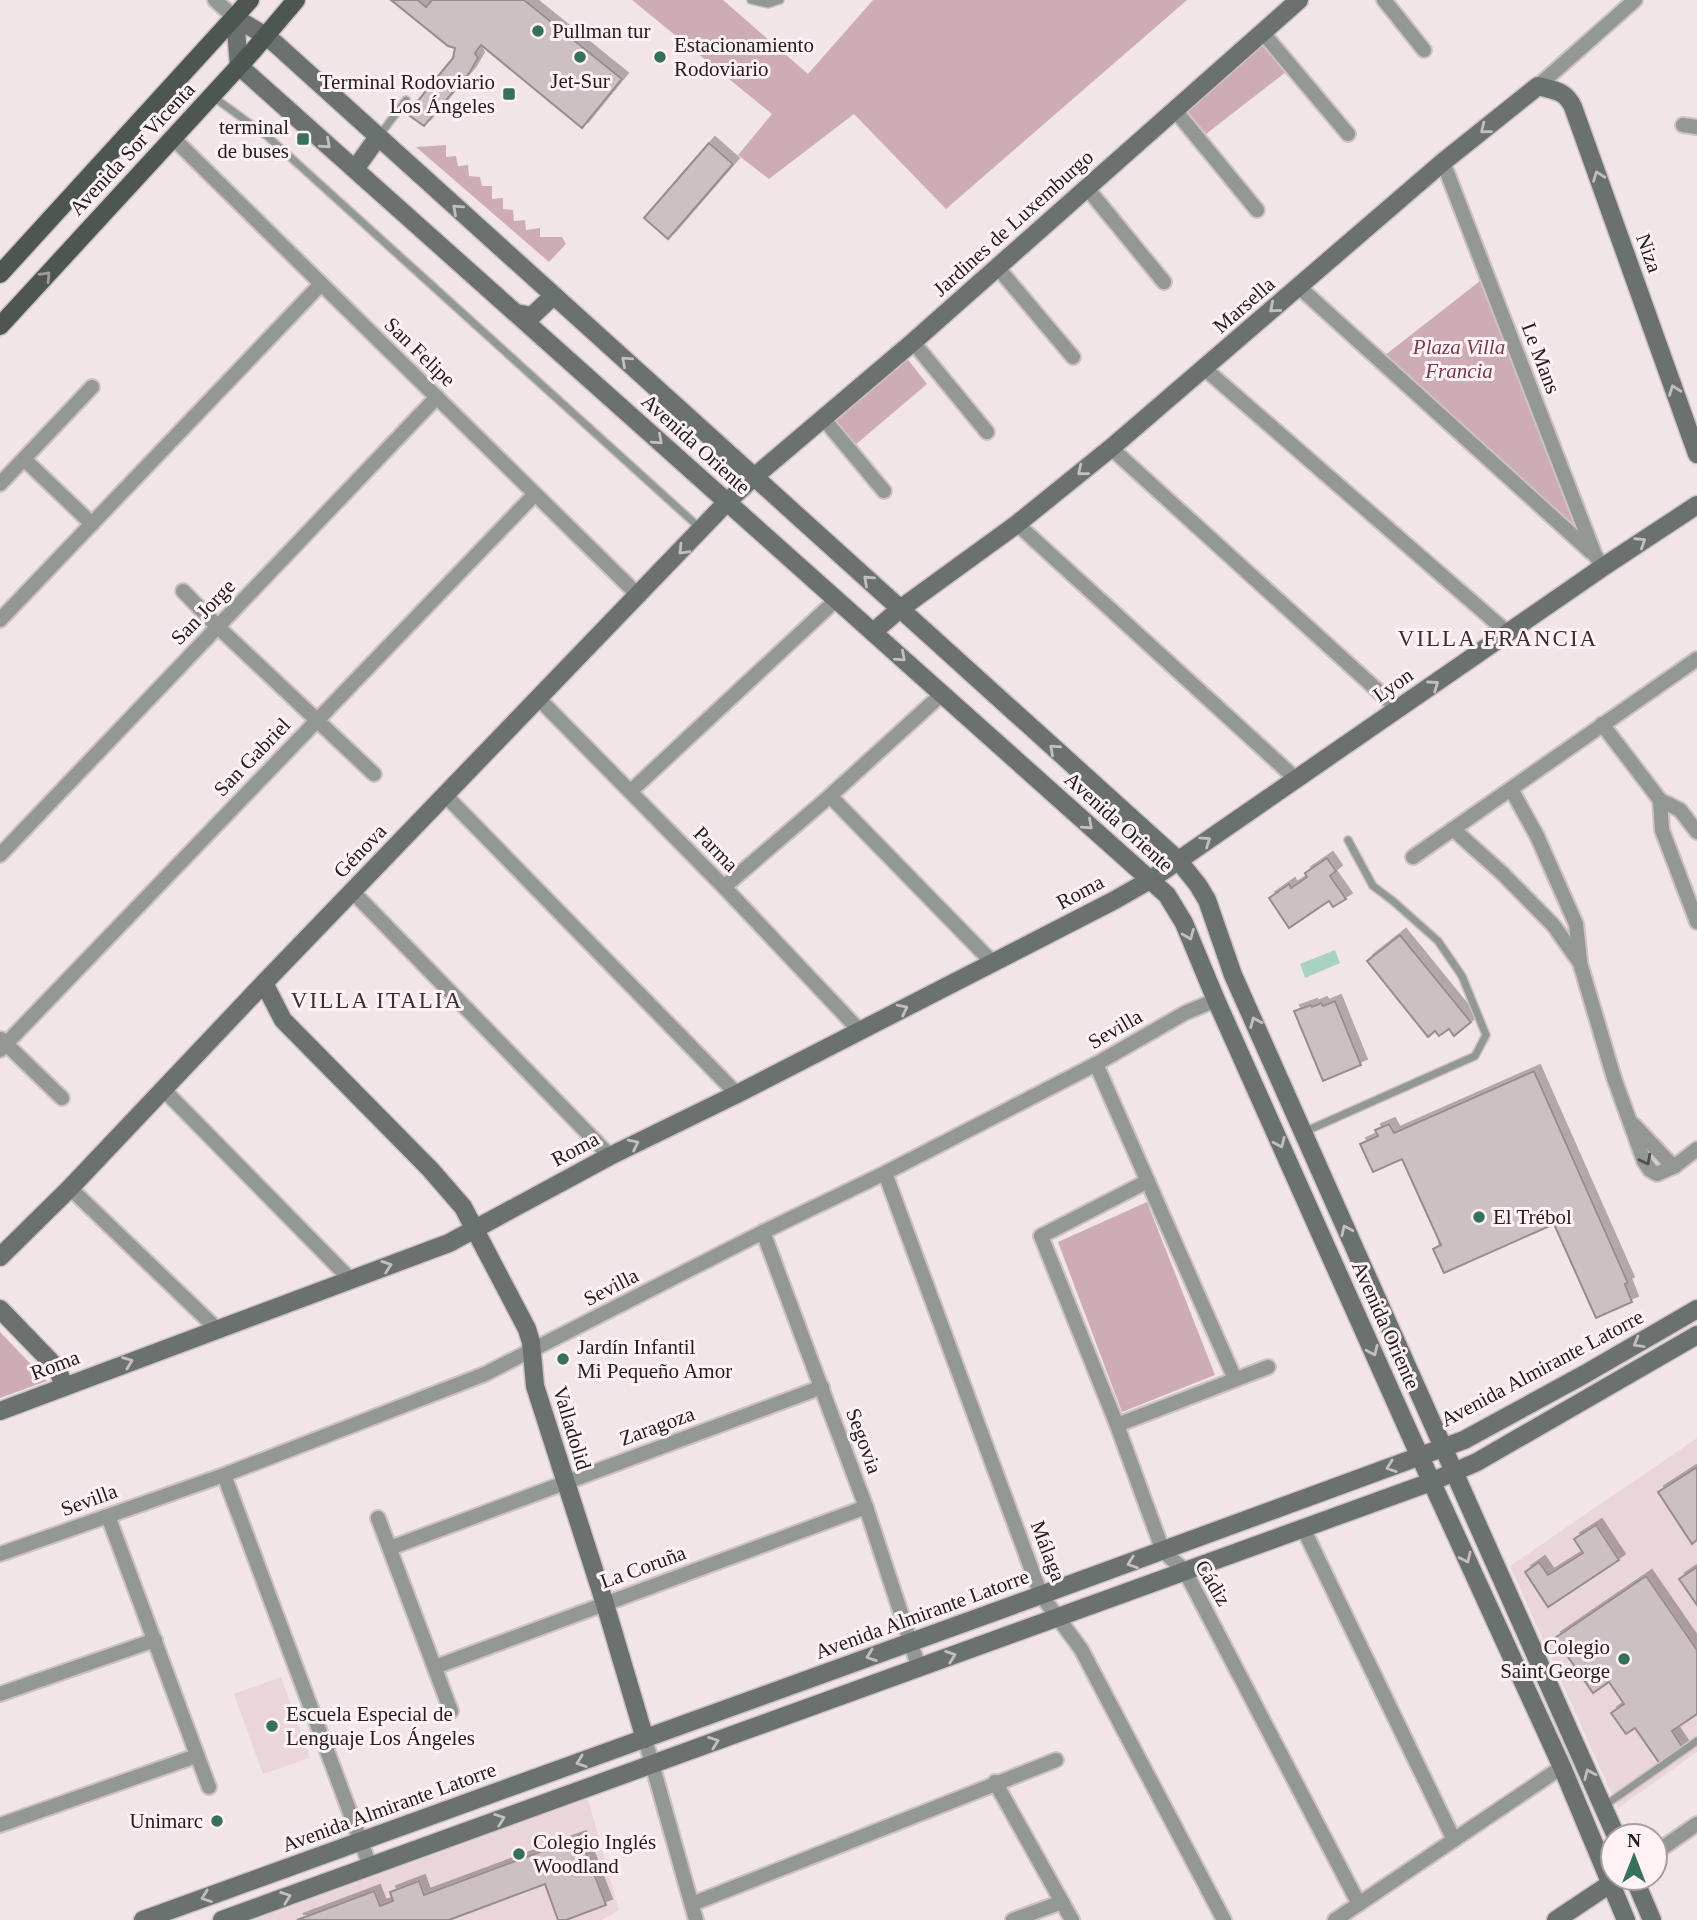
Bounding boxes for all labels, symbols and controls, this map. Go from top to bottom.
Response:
place label: Pullman tur [552,19,651,43]
marker: Pullman tur [530,23,546,39]
place label: Estacionamiento Rodoviario [674,33,814,81]
marker: Jet-Sur [572,49,588,65]
marker: Estacionamiento Rodoviario [652,49,668,65]
place label: Jet-Sur [550,69,610,93]
place label: Terminal Rodoviario Los Ángeles [320,70,495,118]
street label: Avenida Sor Vicenta [64,77,200,220]
marker: Terminal Rodoviario Los Ángeles [501,86,517,102]
place label: terminal de buses [217,115,289,163]
one-way arrow [1480,121,1493,133]
marker: terminal de buses [295,131,311,147]
one-way arrow [318,136,331,148]
street label: Jardines de Luxemburgo [928,145,1098,301]
one-way arrow [1592,170,1606,182]
one-way arrow [452,205,465,217]
street label: Niza [1631,230,1667,276]
one-way arrow [38,271,51,284]
street label: Marsella [1208,271,1280,338]
one-way arrow [1270,300,1283,312]
street label: San Felipe [380,312,460,392]
street label: Le Mans [1517,319,1565,397]
park label: Plaza Villa Francia [1412,335,1505,383]
one-way arrow [621,357,634,370]
one-way arrow [1668,384,1682,396]
street label: Avenida Oriente [637,389,755,499]
one-way arrow [650,432,663,445]
one-way arrow [1077,463,1090,475]
one-way arrow [1634,537,1647,550]
one-way arrow [679,541,692,554]
street label: San Jorge [166,574,240,650]
one-way arrow [863,575,876,588]
district label: VILLA FRANCIA [1398,626,1598,651]
one-way arrow [892,649,905,662]
street label: Lyon [1368,663,1418,707]
one-way arrow [1426,681,1439,693]
street label: San Gabriel [209,713,295,801]
one-way arrow [1050,744,1063,757]
street label: Avenida Oriente [1060,767,1178,877]
one-way arrow [1080,817,1093,830]
street label: Génova [329,819,392,883]
street label: Parma [689,821,744,877]
one-way arrow [1198,836,1211,849]
street label: Roma [1052,869,1108,914]
one-way arrow [1181,927,1195,940]
district label: VILLA ITALIA [291,988,463,1013]
one-way arrow [896,1003,908,1017]
street label: Sevilla [1084,1004,1147,1054]
one-way arrow [1249,1017,1263,1029]
street label: Roma [547,1126,603,1171]
one-way arrow [1272,1136,1286,1148]
one-way arrow [627,1138,640,1152]
one-way arrow [1637,1152,1651,1165]
place label: El Trébol [1493,1205,1572,1229]
marker: El Trébol [1471,1209,1487,1225]
one-way arrow [1341,1225,1355,1237]
street label: Avenida Oriente [1347,1257,1425,1393]
one-way arrow [380,1260,393,1274]
street label: Sevilla [580,1263,643,1311]
street label: Avenida Almirante Latorre [1437,1304,1647,1432]
place label: Jardín Infantil Mi Pequeño Amor [577,1335,732,1383]
one-way arrow [1633,1335,1646,1348]
one-way arrow [1365,1344,1379,1356]
street label: Roma [27,1345,83,1385]
marker: Jardín Infantil Mi Pequeño Amor [555,1351,571,1367]
one-way arrow [121,1357,133,1371]
street label: Valladolid [548,1383,596,1473]
street label: Zaragoza [616,1401,698,1451]
street label: Segovia [841,1405,887,1478]
one-way arrow [1386,1459,1398,1473]
street label: Sevilla [57,1479,121,1521]
street label: Málaga [1026,1517,1071,1585]
street label: La Coruña [597,1540,690,1594]
one-way arrow [1458,1551,1472,1563]
one-way arrow [1126,1554,1138,1568]
street label: Cádiz [1190,1556,1236,1610]
street label: Avenida Almirante Latorre [812,1564,1032,1664]
place label: Colegio Saint George [1500,1635,1610,1683]
one-way arrow [866,1647,878,1661]
one-way arrow [945,1650,957,1664]
marker: Colegio Saint George [1616,1651,1632,1667]
place label: Escuela Especial de Lenguaje Los Ángeles [286,1702,475,1750]
marker: Escuela Especial de Lenguaje Los Ángeles [264,1718,280,1734]
one-way arrow [708,1736,720,1750]
one-way arrow [576,1754,588,1768]
street label: Avenida Almirante Latorre [279,1757,499,1857]
one-way arrow [1583,1768,1597,1781]
place label: Unimarc [130,1809,203,1833]
marker: Unimarc [209,1813,225,1829]
one-way arrow [494,1813,506,1827]
north arrow [1599,1822,1669,1892]
place label: Colegio Inglés Woodland [533,1830,656,1878]
text: N [1627,1830,1641,1851]
marker: Colegio Inglés Woodland [511,1846,527,1862]
one-way arrow [201,1889,213,1903]
one-way arrow [280,1891,292,1905]

